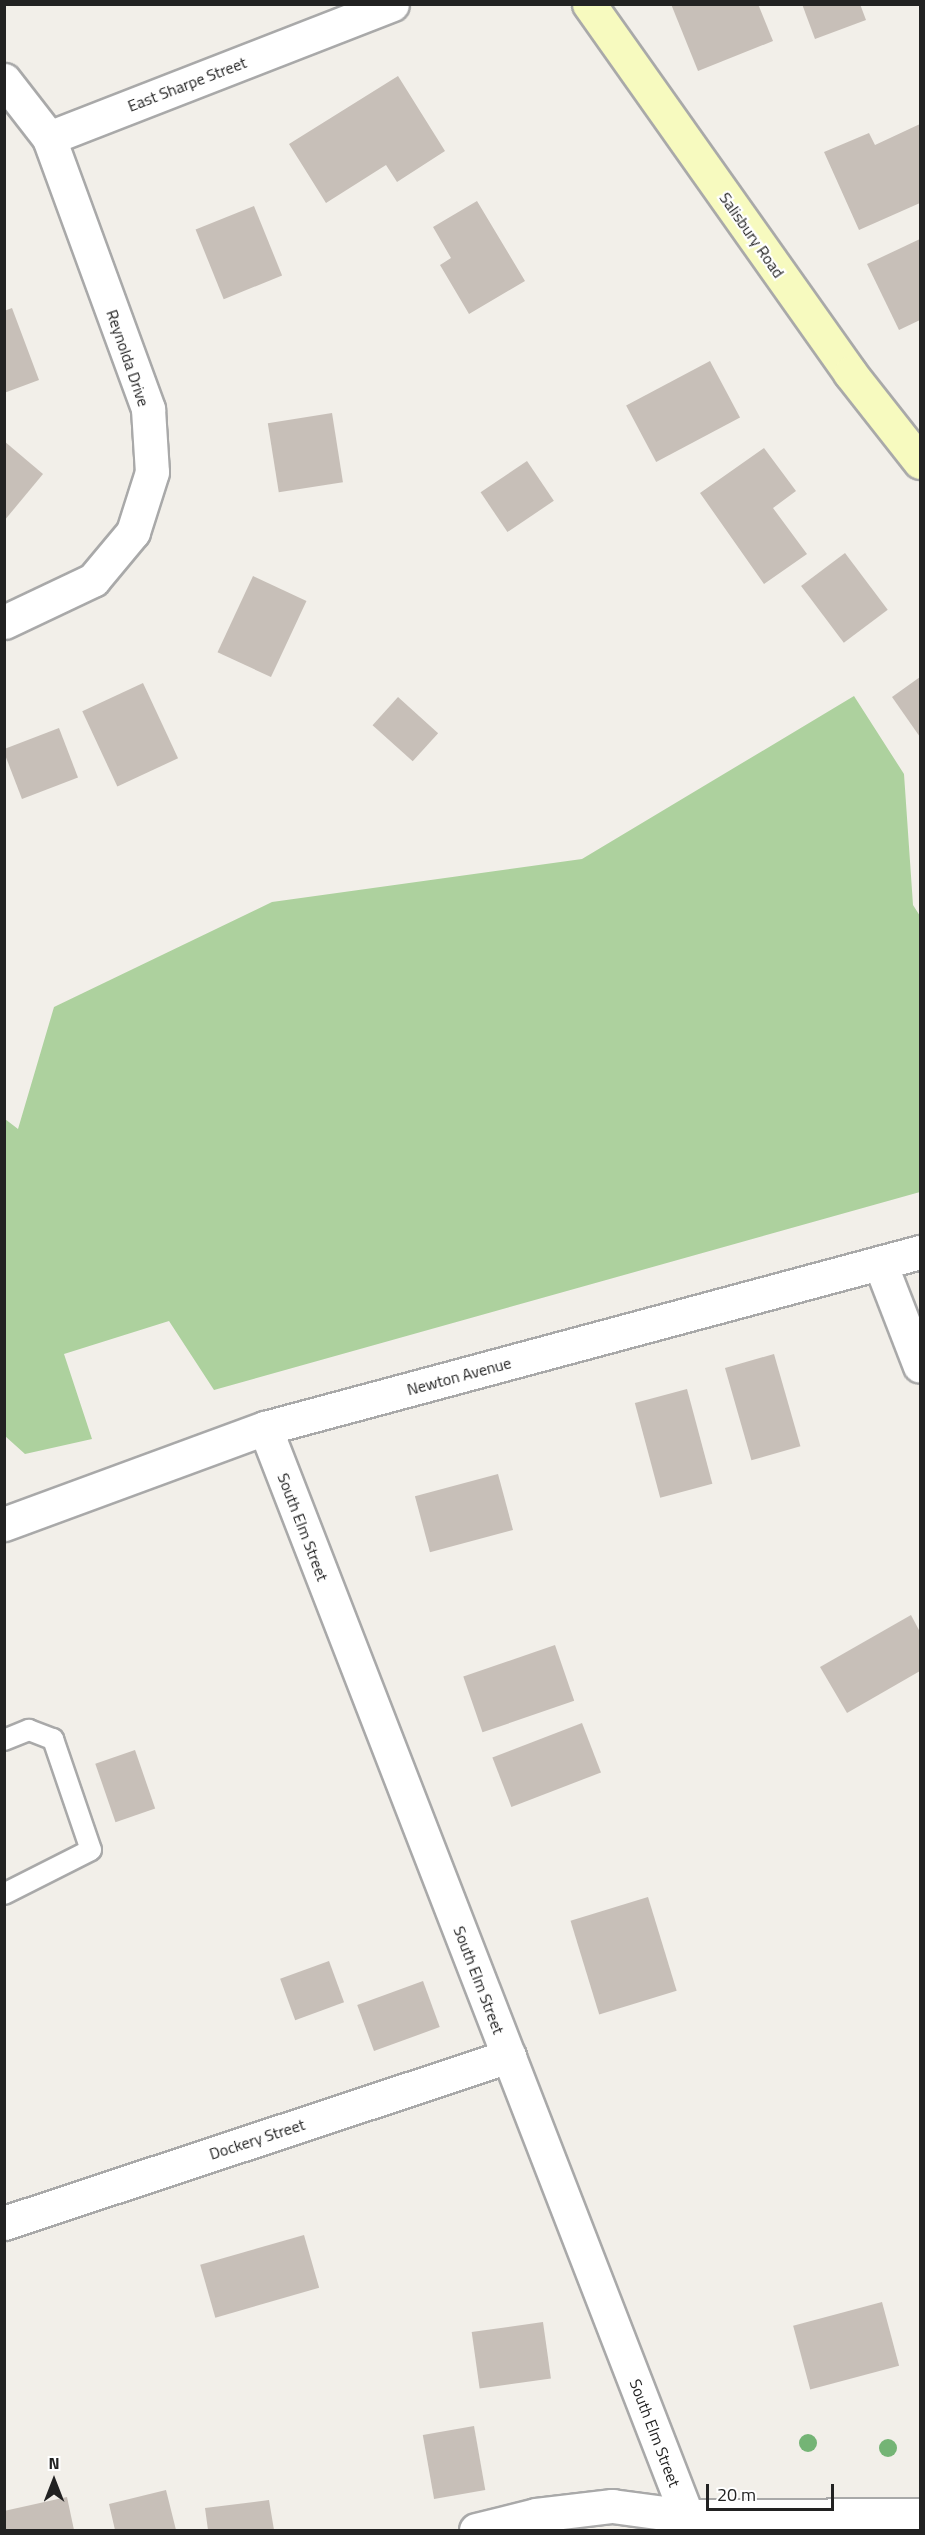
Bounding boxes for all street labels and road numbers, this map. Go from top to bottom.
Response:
street label: East Sharpe Street [125,53,249,115]
street label: Salisbury Road [716,189,788,281]
street label: Reynolda Drive [102,307,154,409]
street label: Newton Avenue [405,1353,513,1399]
street label: South Elm Street [274,1470,332,1584]
street label: South Elm Street [450,1923,508,2037]
street label: Dockery Street [207,2115,307,2163]
street label: South Elm Street [626,2376,684,2490]

